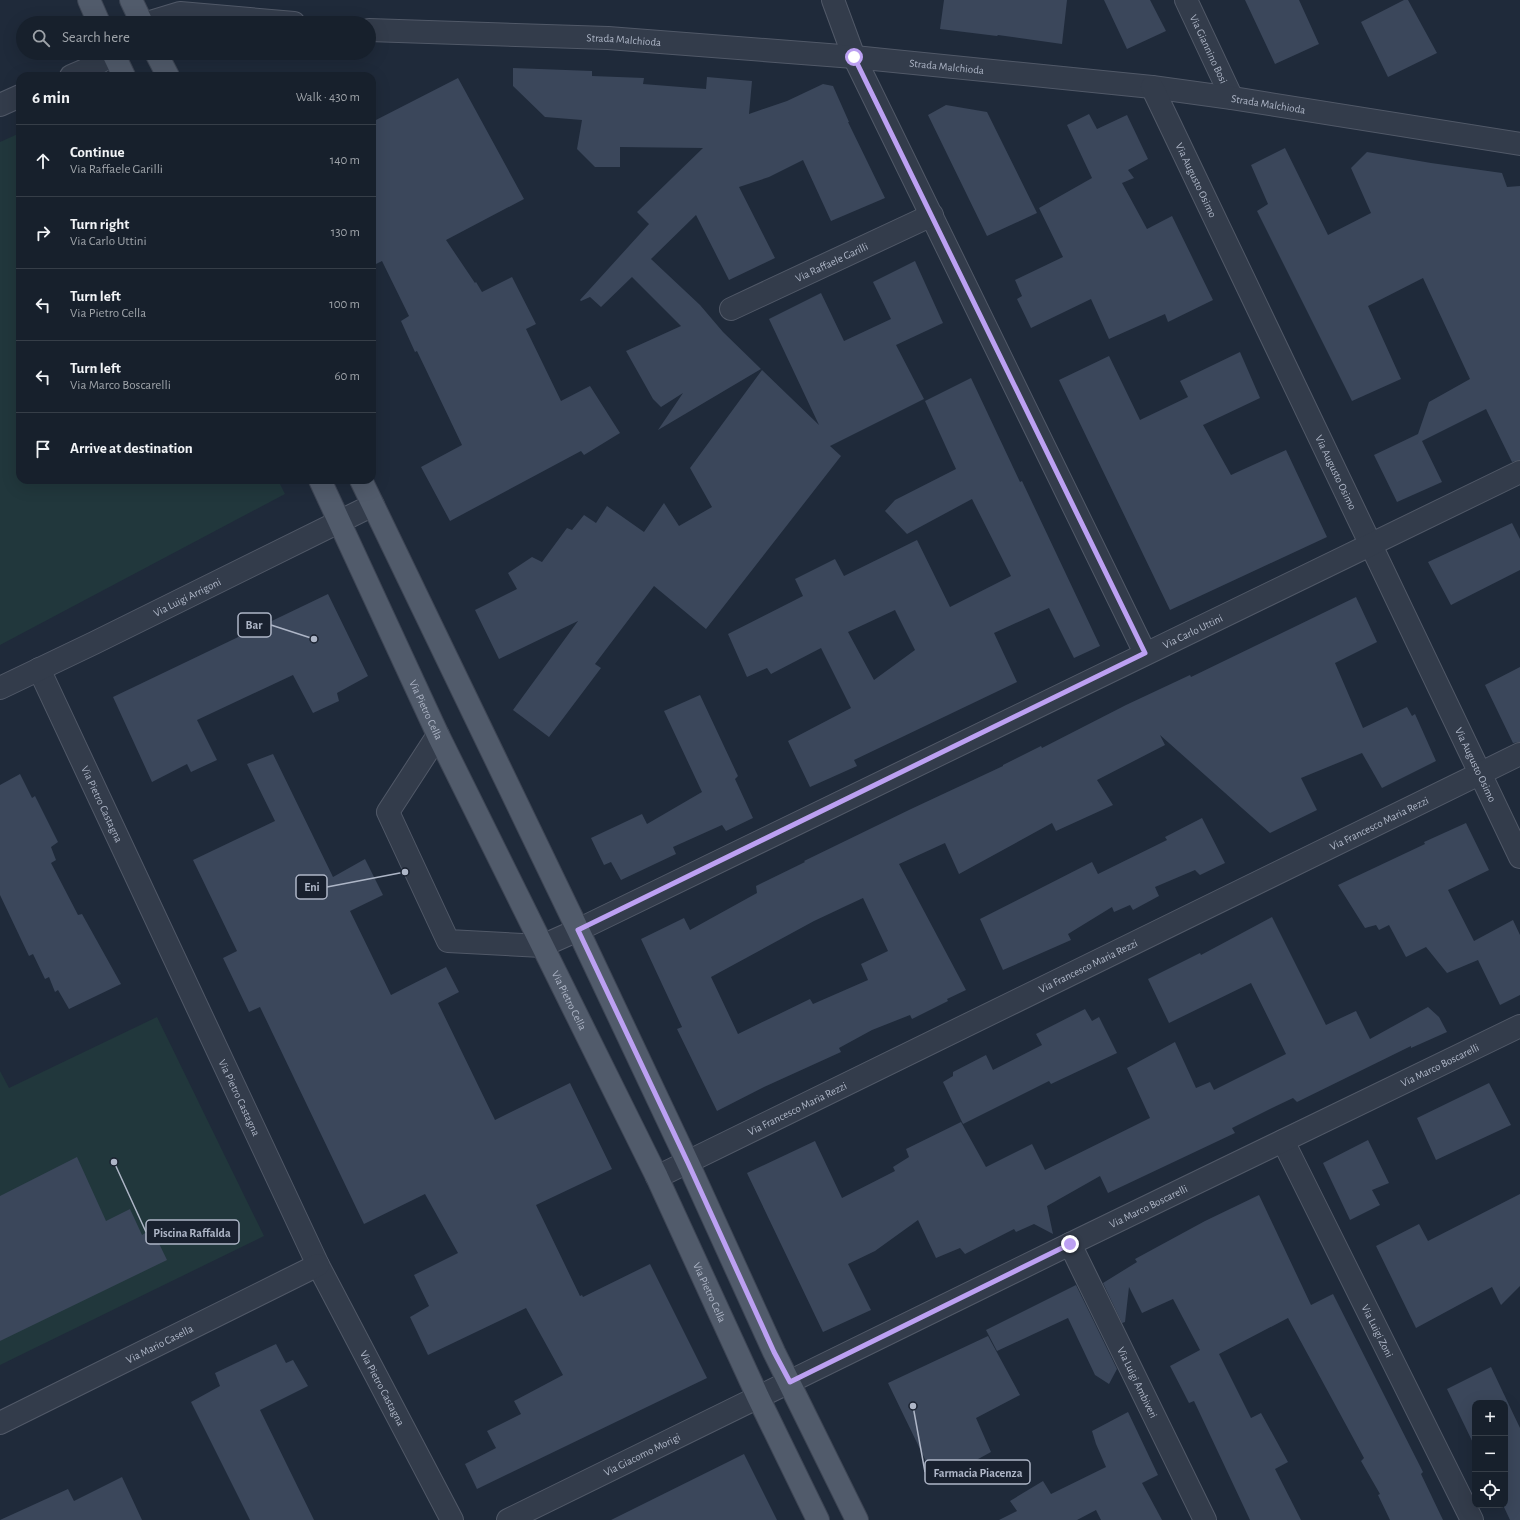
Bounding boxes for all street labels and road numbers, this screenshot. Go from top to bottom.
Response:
street label: Via Giannino Bosi [1188,13,1229,85]
street label: Strada Malchioda [586,32,662,48]
street label: Strada Malchioda [909,58,985,76]
street label: Strada Malchioda [1230,93,1306,116]
street label: Via Augusto Osimo [1173,141,1218,219]
street label: Via Raffaele Garilli [794,241,870,284]
street label: Via Augusto Osimo [1313,433,1358,511]
street label: Via Luigi Arrigoni [152,576,223,619]
street label: Via Carlo Uttini [1161,612,1224,651]
street label: Via Pietro Cella [407,678,444,742]
street label: Via Augusto Osimo [1453,726,1498,804]
street label: Via Pietro Castagna [79,764,124,844]
street label: Via Francesco Maria Rezzi [1328,795,1430,852]
street label: Via Francesco Maria Rezzi [1037,937,1139,995]
street label: Via Pietro Cella [550,969,588,1032]
street label: Via Marco Boscarelli [1399,1042,1481,1089]
street label: Via Pietro Castagna [216,1058,262,1138]
street label: Via Francesco Maria Rezzi [746,1080,848,1138]
street label: Via Marco Boscarelli [1108,1183,1189,1230]
street label: Via Pietro Cella [691,1261,728,1324]
street label: Via Luigi Zoni [1359,1303,1395,1359]
street label: Via Mario Casella [124,1323,195,1365]
street label: Via Luigi Ambiveri [1115,1345,1159,1420]
street label: Via Pietro Castagna [358,1349,406,1428]
street label: Via Giacomo Morigi [602,1431,682,1478]

